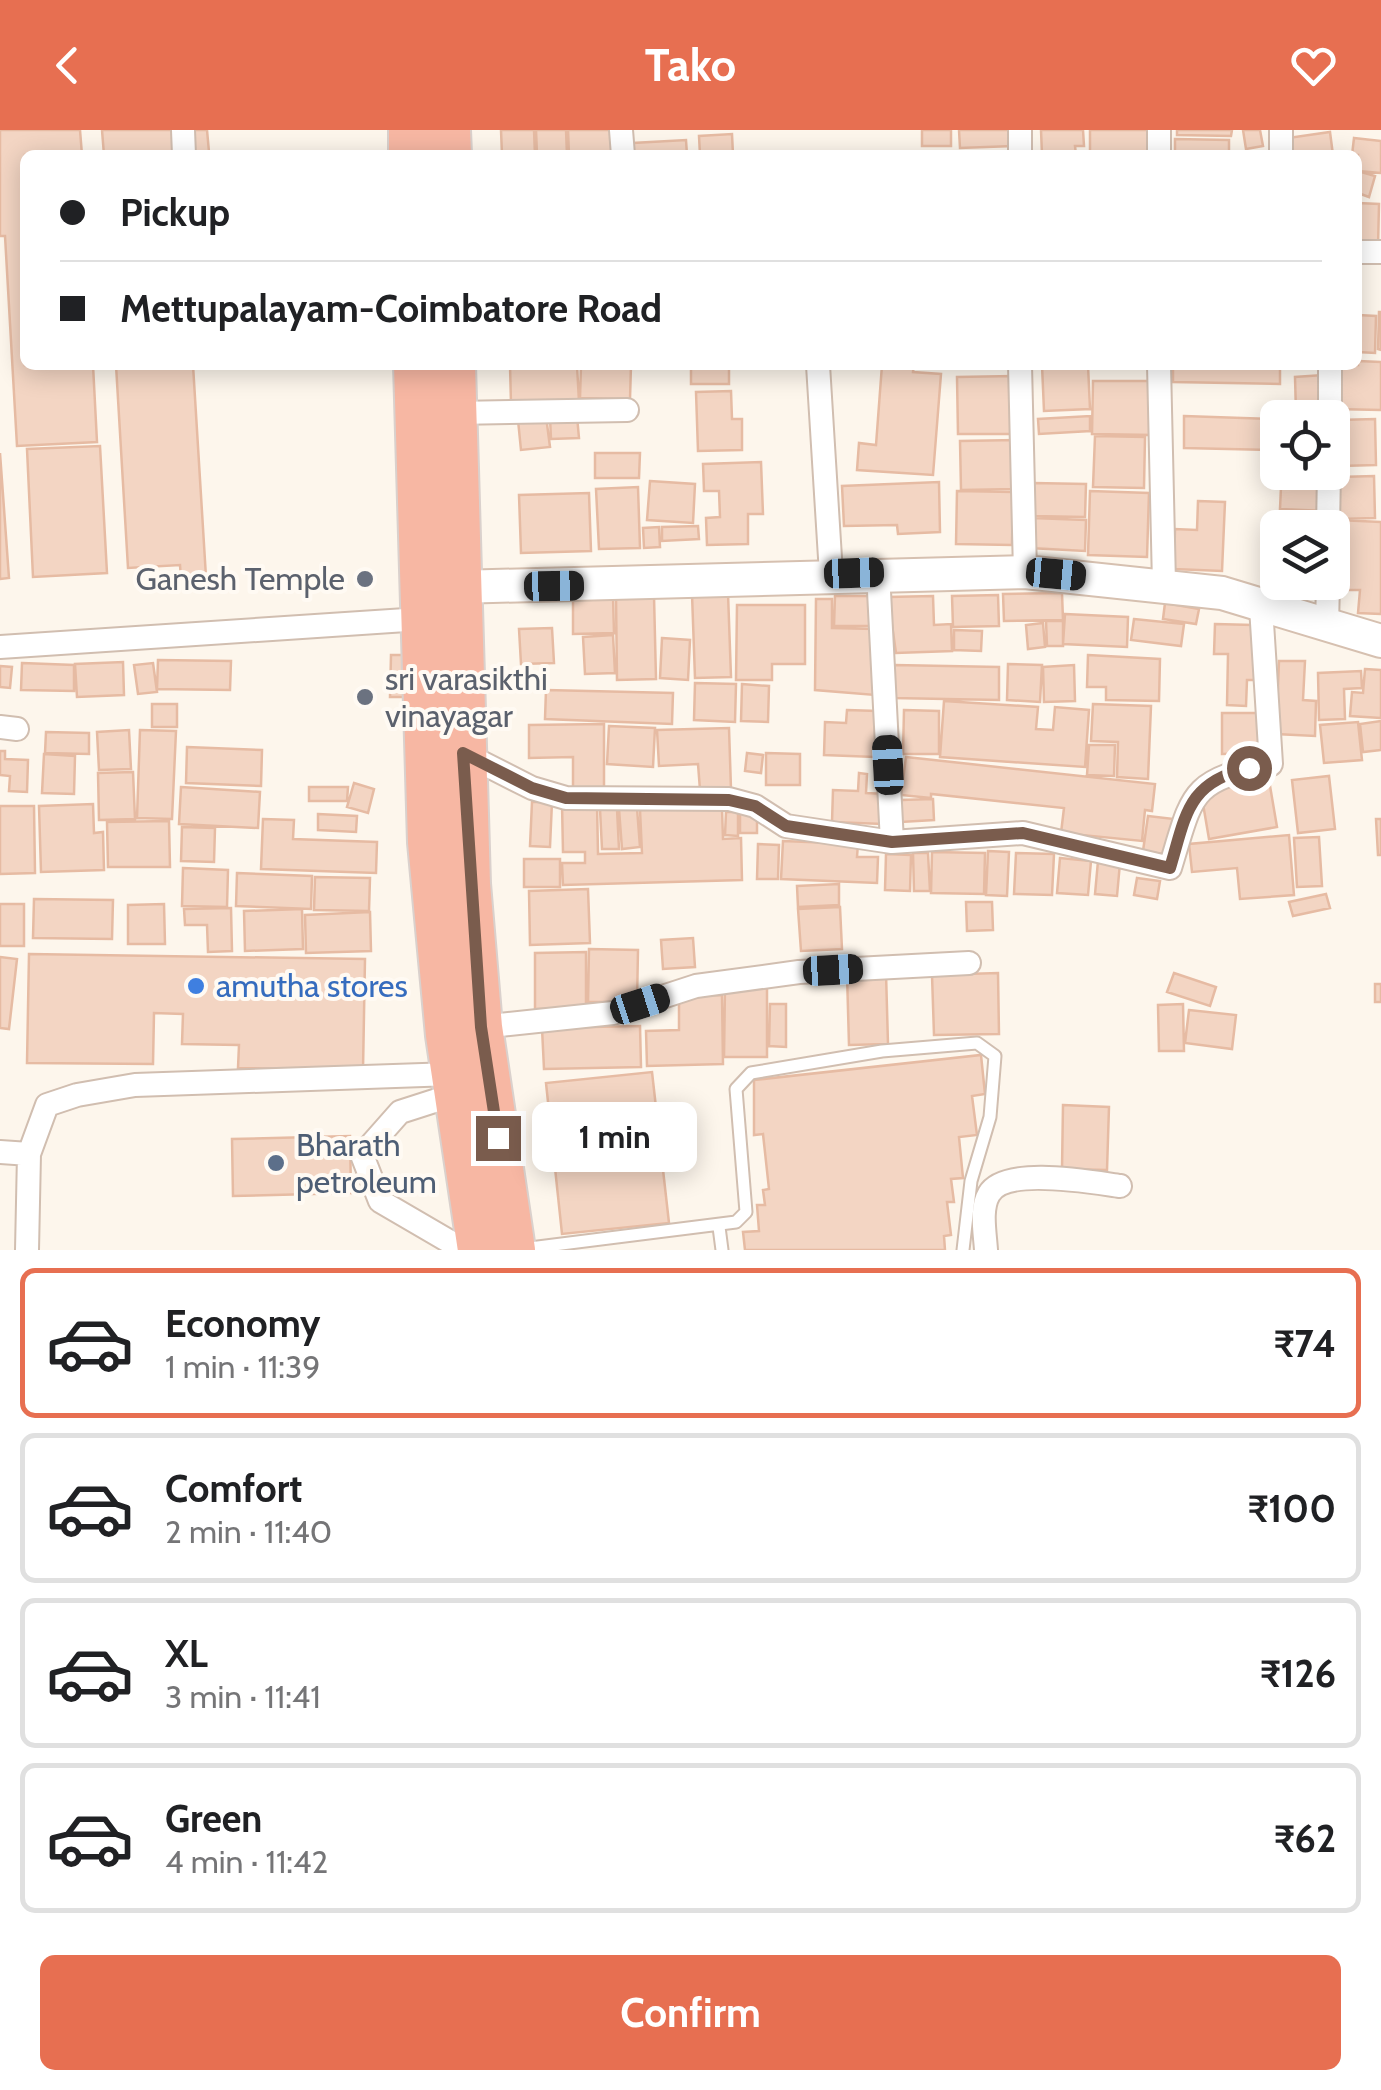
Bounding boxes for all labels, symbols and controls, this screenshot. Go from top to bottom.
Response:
icon: back [40,38,95,93]
text: Tako [645,38,736,92]
icon: heart [1286,38,1341,93]
text: Pickup [120,189,230,236]
text: Mettupalayam-Coimbatore Road [120,285,662,332]
map controls [1260,400,1350,600]
button: locate [1260,400,1350,490]
button: layers [1260,510,1350,600]
car [1025,556,1087,592]
car [823,557,885,589]
place label: Ganesh Temple [135,559,345,598]
marker: Ganesh Temple [354,568,376,590]
car [524,570,584,602]
place label: sri varasikthi vinayagar [385,659,548,735]
marker: sri varasikthi vinayagar [354,686,376,708]
car [871,734,905,796]
route start [1227,746,1272,791]
car [802,953,864,987]
place label: amutha stores [216,966,408,1005]
marker: amutha stores [185,975,207,997]
car [607,980,673,1028]
callout: 1 min [533,1103,698,1173]
route end [476,1116,521,1161]
text: 1 min [578,1117,651,1156]
place label: Bharath petroleum [296,1125,437,1201]
marker: Bharath petroleum [265,1152,287,1174]
icon: car [45,1298,135,1388]
text: Economy [165,1300,320,1347]
text: ₹74 [1274,1320,1336,1367]
text: 1 min · 11:39 [165,1347,320,1386]
icon: car [45,1463,135,1553]
text: Comfort [165,1465,302,1512]
text: ₹100 [1248,1485,1336,1532]
text: 2 min · 11:40 [165,1512,332,1551]
icon: car [45,1628,135,1718]
text: XL [165,1630,208,1677]
text: ₹126 [1260,1650,1336,1697]
text: 3 min · 11:41 [165,1677,321,1716]
icon: car [45,1793,135,1883]
text: Green [165,1795,262,1842]
text: ₹62 [1274,1815,1336,1862]
text: 4 min · 11:42 [165,1842,328,1881]
button: Confirm [40,1955,1341,2070]

